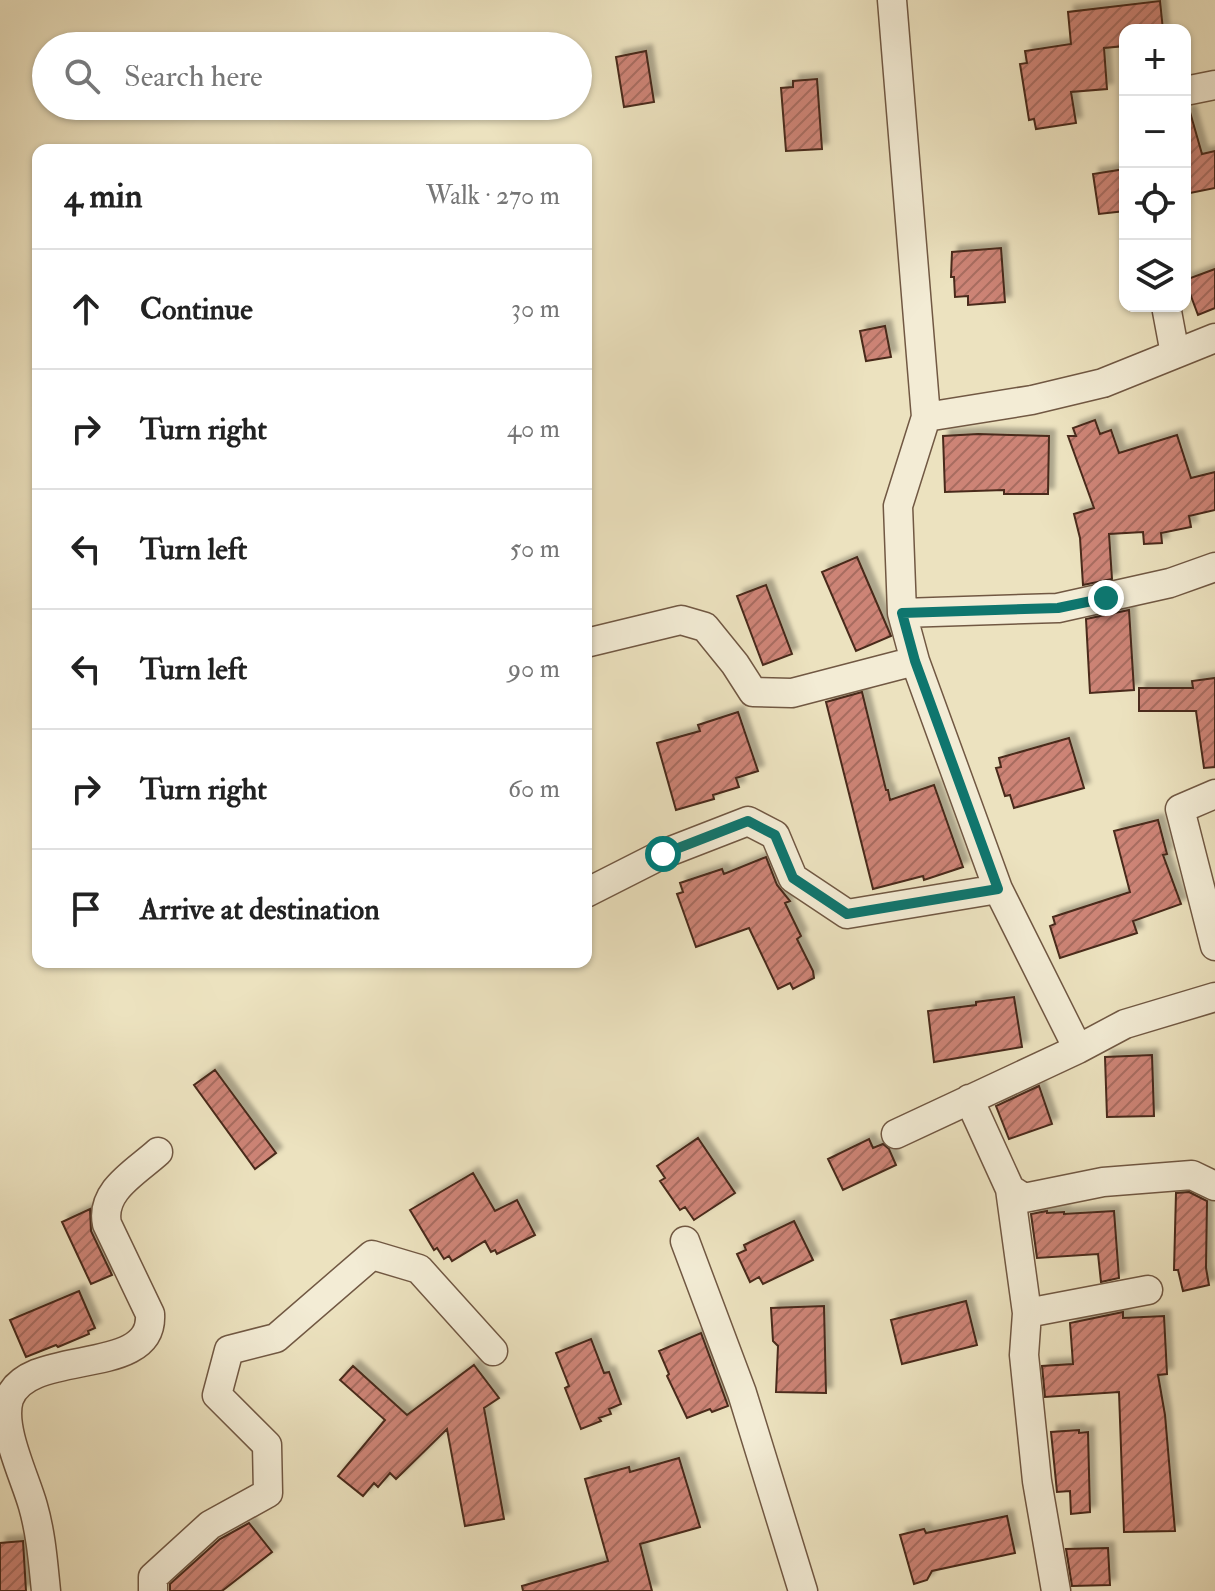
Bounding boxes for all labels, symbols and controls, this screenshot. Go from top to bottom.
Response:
map controls [1119,24,1191,312]
button: + [1119,24,1191,96]
search box [32,32,592,120]
icon: search [60,54,104,98]
text: Search here [124,58,263,95]
button: − [1119,96,1191,168]
button: locate [1119,168,1191,240]
text: 4 min [64,175,142,218]
text: Walk · 270 m [426,180,560,212]
button: layers [1119,240,1191,312]
icon: ahead [64,287,108,331]
text: Continue [140,291,253,328]
text: 30 m [511,293,560,325]
icon: right [64,407,108,451]
text: Turn right [140,411,267,448]
text: 40 m [507,413,560,445]
icon: left [64,527,108,571]
text: Turn left [140,531,247,568]
text: 50 m [510,533,560,565]
route end [1088,580,1124,616]
icon: left [64,647,108,691]
text: Turn left [140,651,247,688]
text: 90 m [508,653,560,685]
icon: right [64,767,108,811]
text: Turn right [140,771,267,808]
text: 60 m [508,773,560,805]
route start [645,836,681,872]
icon: arrive [64,887,108,931]
text: Arrive at destination [140,891,380,928]

